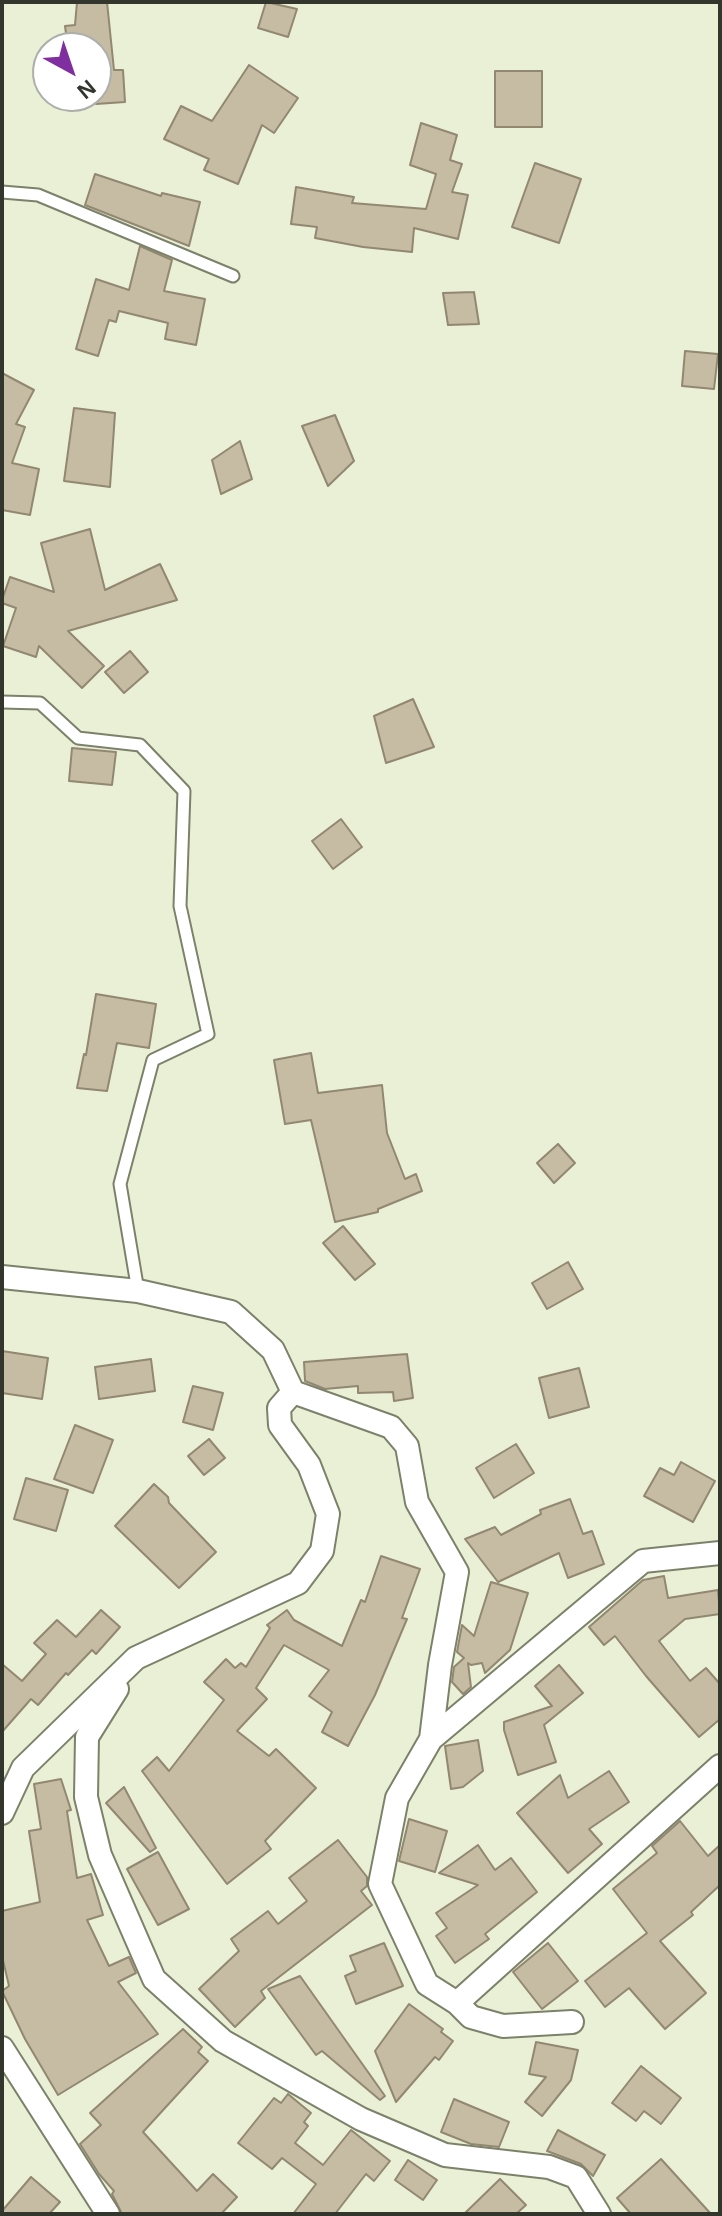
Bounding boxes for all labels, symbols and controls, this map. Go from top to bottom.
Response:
north arrow [32,32,112,112]
text: N [72,75,101,104]

